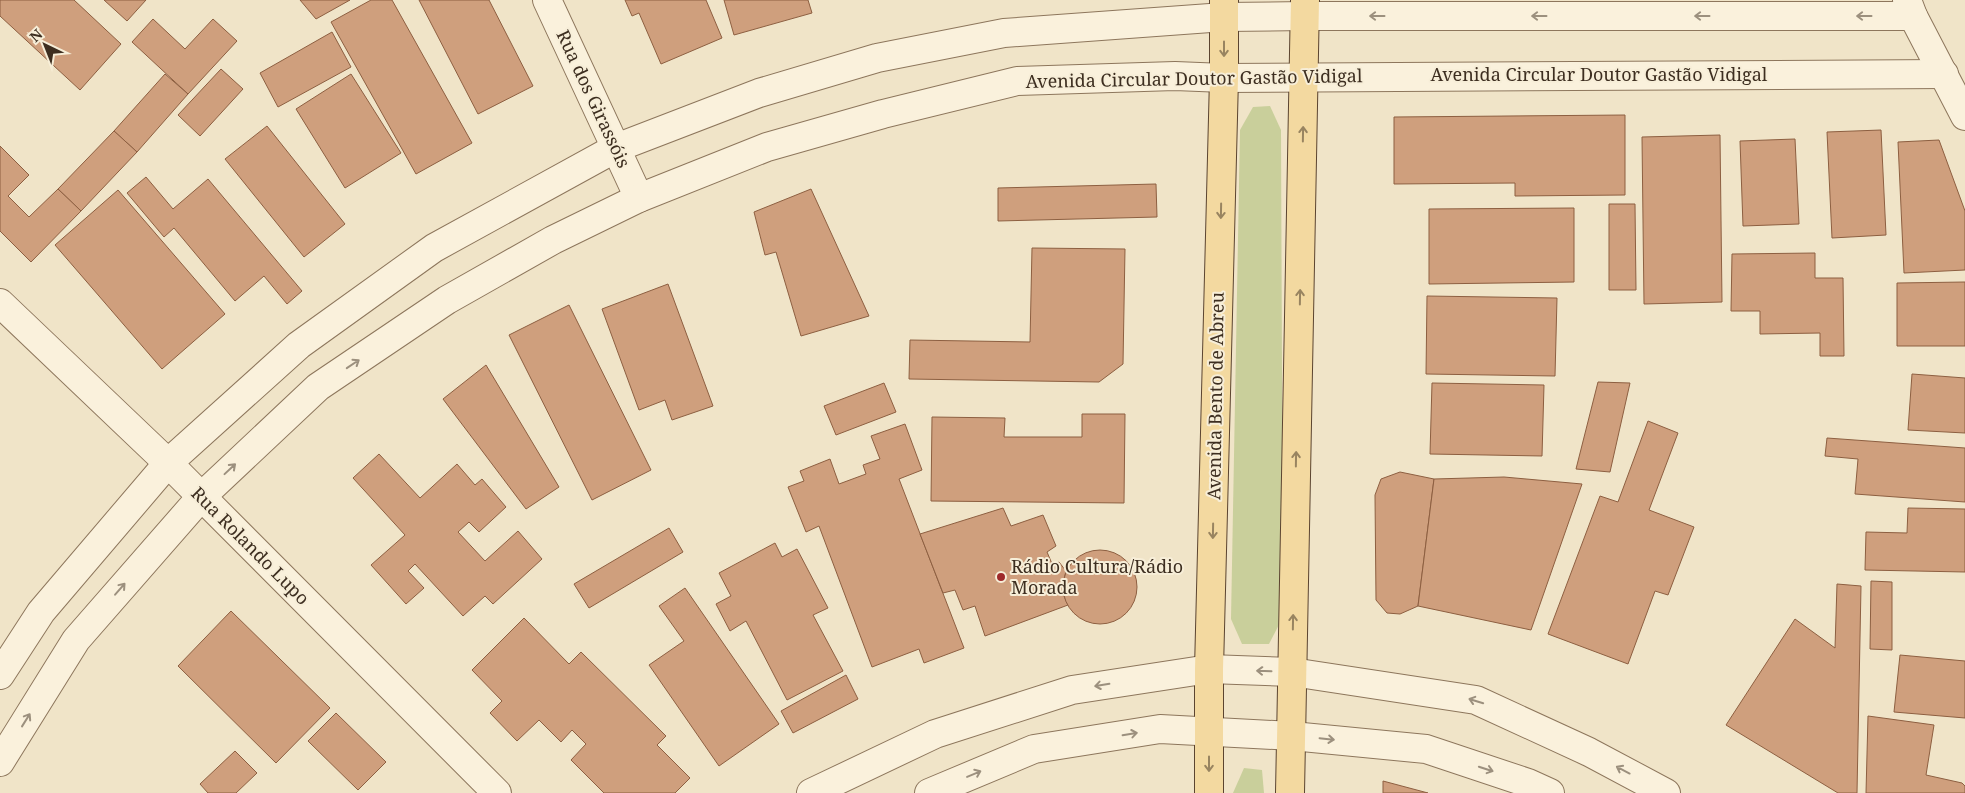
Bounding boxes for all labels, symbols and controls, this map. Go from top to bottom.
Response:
one-way arrow [1369,11,1385,21]
one-way arrow [1531,11,1548,21]
one-way arrow [1694,11,1710,21]
one-way arrow [1856,11,1872,21]
north arrow [20,20,70,70]
text: N [25,24,46,46]
street label: Rua dos Girassóis [551,26,636,171]
one-way arrow [1219,40,1229,56]
street label: Avenida Circular Doutor Gastão Vidigal [1431,62,1768,86]
street label: Avenida Circular Doutor Gastão Vidigal [1025,63,1363,93]
one-way arrow [1298,127,1308,143]
one-way arrow [1216,202,1226,219]
one-way arrow [1295,289,1305,306]
street label: Avenida Bento de Abreu [1201,291,1229,500]
one-way arrow [346,359,360,369]
one-way arrow [1291,452,1301,468]
one-way arrow [224,464,237,475]
street label: Rua Rolando Lupo [186,481,315,610]
one-way arrow [1208,522,1218,539]
place label: Rádio Cultura/Rádio Morada [1011,554,1183,599]
marker: Rádio Cultura/Rádio Morada [995,571,1007,583]
one-way arrow [115,582,126,595]
one-way arrow [1288,614,1298,630]
one-way arrow [1256,666,1272,676]
one-way arrow [1095,681,1111,691]
one-way arrow [1468,696,1484,706]
one-way arrow [21,714,31,728]
one-way arrow [1122,729,1138,739]
one-way arrow [1318,734,1334,744]
one-way arrow [1205,755,1214,771]
one-way arrow [1477,765,1493,774]
one-way arrow [1616,765,1631,774]
one-way arrow [966,769,981,779]

